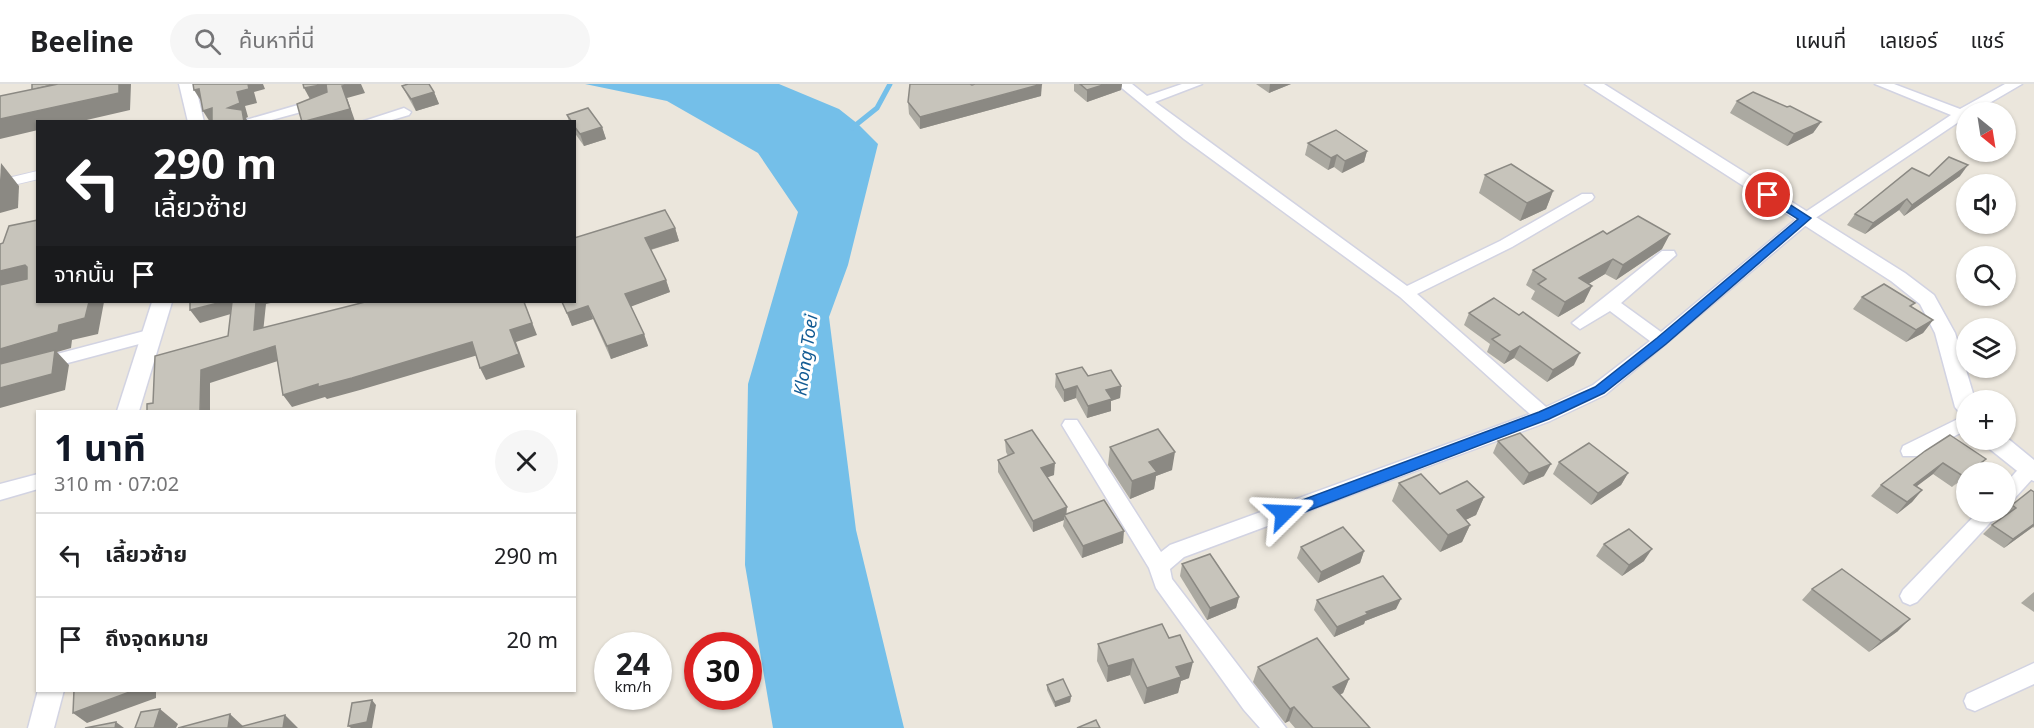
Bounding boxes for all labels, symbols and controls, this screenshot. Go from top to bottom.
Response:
search box [170,14,590,68]
text: Beeline [30,22,134,60]
text: ค้นหาที่นี่ [239,24,314,54]
icon: search [191,25,224,58]
text: แผนที่ [1795,26,1846,54]
text: เลเยอร์ [1879,26,1938,54]
text: แชร์ [1971,26,2004,54]
north arrow [1956,102,2016,162]
map controls [1956,102,2016,522]
text: 290 m [153,134,277,191]
icon: left [54,144,132,222]
pin [1742,169,1793,220]
button: sound [1956,174,2016,234]
icon: arrive [1751,178,1784,211]
text: เลี้ยวซ้าย [153,188,247,225]
button: search [1956,246,2016,306]
text: จากนั้น [54,258,115,288]
icon: arrive [127,258,160,291]
water label: Klong Toei [787,312,823,397]
button: layers [1956,318,2016,378]
button: + [1956,390,2016,450]
text: 1 นาที [54,423,146,472]
button: close [495,430,558,493]
button: − [1956,462,2016,522]
text: 310 m · 07:02 [54,470,179,497]
position arrow [1252,481,1316,545]
text: เลี้ยวซ้าย [105,538,187,568]
icon: left [54,539,87,572]
text: 290 m [494,540,558,570]
text: ถึงจุดหมาย [105,622,209,652]
icon: arrive [54,623,87,656]
text: 20 m [507,624,558,654]
speed limit sign: 30 [684,632,762,710]
text: 24 [616,643,650,684]
text: km/h [615,676,651,696]

